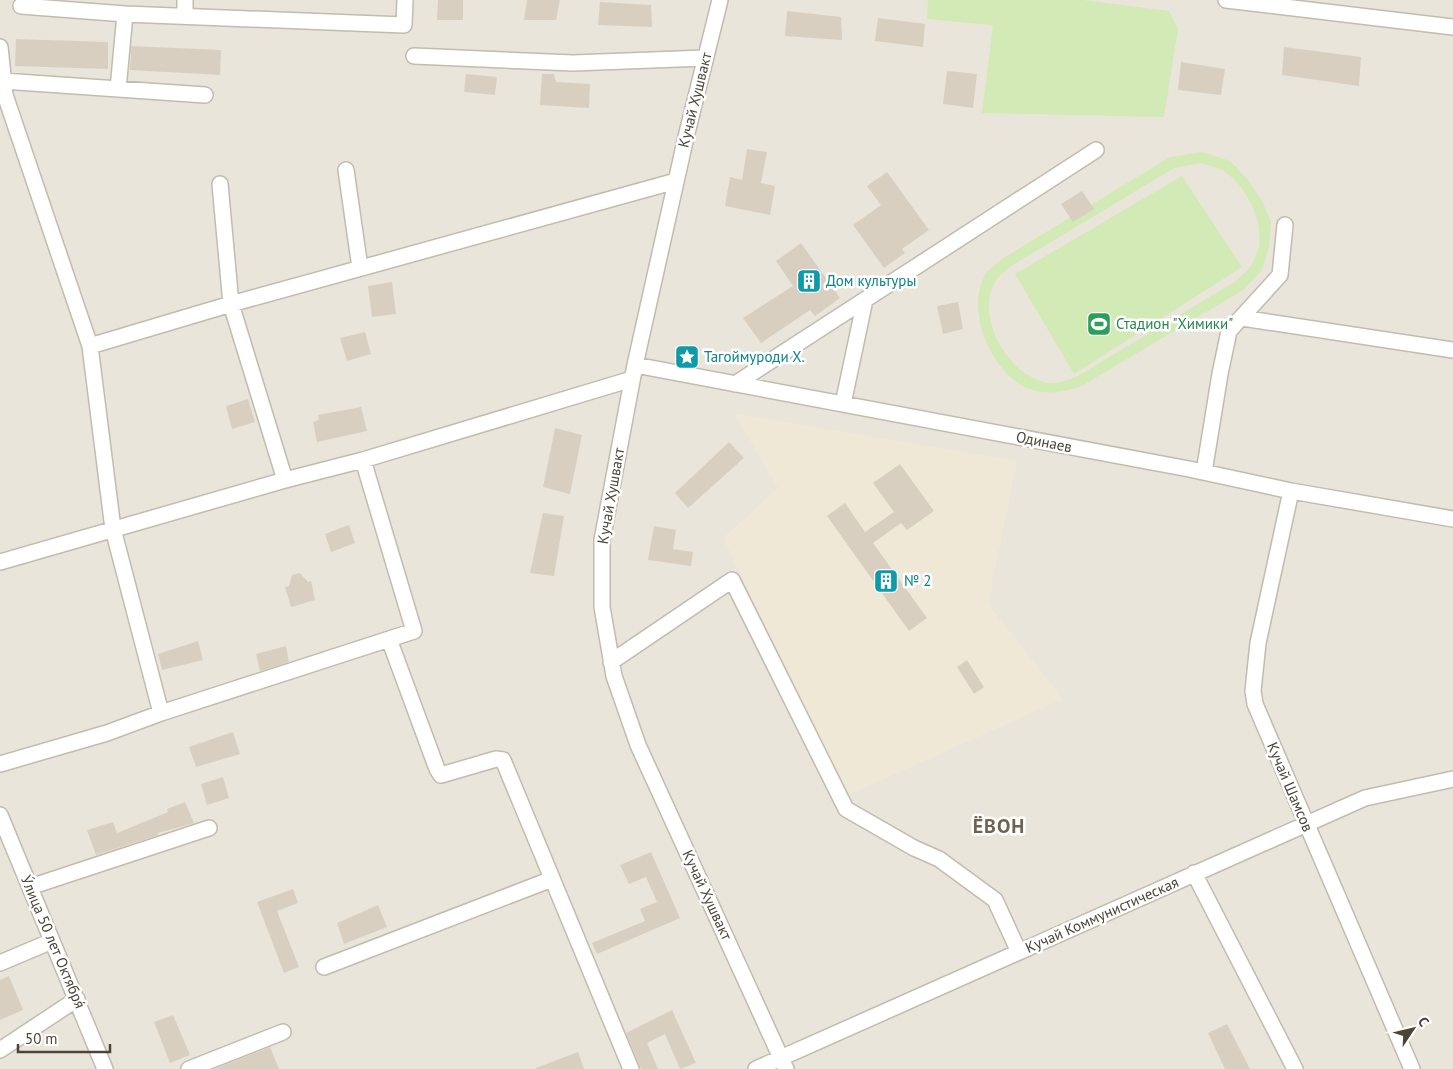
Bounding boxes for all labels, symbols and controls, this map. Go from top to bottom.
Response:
street label: Кучай Хушвакт [674,50,716,149]
building icon: Дом культуры [796,268,822,294]
place label: Дом культуры [826,271,916,290]
sports icon: Стадион "Химики" [1086,311,1112,337]
place label: Стадион "Химики" [1116,314,1233,333]
place icon: Тагоймуроди Х. [674,344,700,370]
place label: Тагоймуроди Х. [704,347,805,366]
street label: Одинаев [1014,427,1074,456]
street label: Кучай Хушвакт [593,446,628,546]
building icon: № 2 [873,568,899,594]
place label: № 2 [904,571,932,590]
street label: Кучай Шамсов [1263,739,1318,834]
district label: ЁВОН [973,813,1025,839]
street label: Кучай Хушвакт [678,847,737,943]
street label: У́лица 50 лет Октября́ [17,872,90,1011]
street label: Кучай Коммунистическая [1022,872,1181,957]
north arrow [1388,1004,1438,1054]
text: С [1414,1013,1433,1030]
scale bar [18,1022,110,1054]
text: 50 m [25,1029,58,1048]

